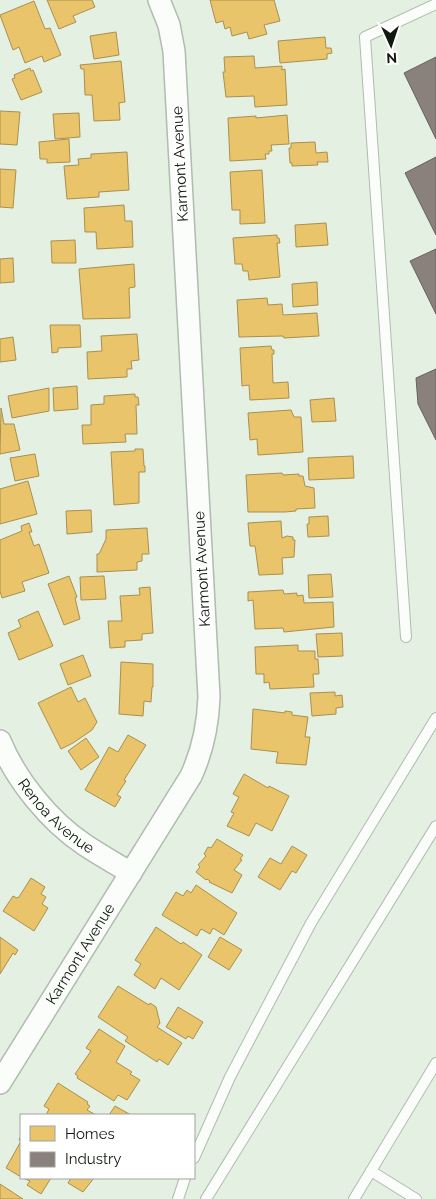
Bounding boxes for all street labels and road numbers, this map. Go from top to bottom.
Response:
street label: Karmont Avenue [168,106,192,222]
street label: Karmont Avenue [190,511,214,627]
street label: Renoa Avenue [14,775,98,858]
street label: Karmont Avenue [42,900,119,1008]

